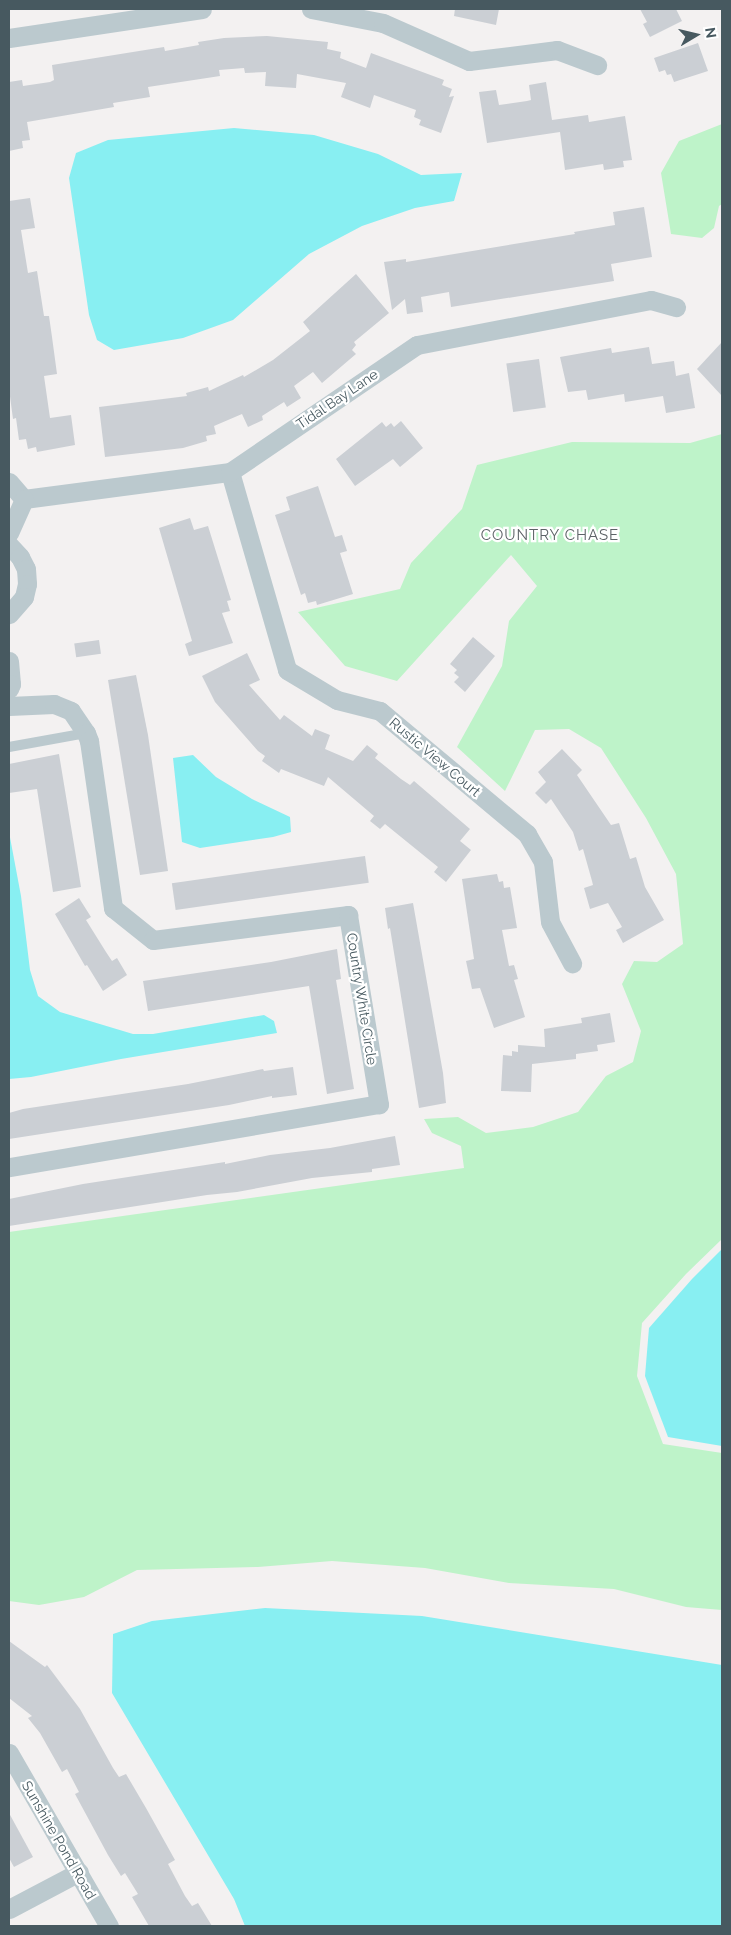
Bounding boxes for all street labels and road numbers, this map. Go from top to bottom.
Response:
street label: Tidal Bay Lane [293,365,381,433]
street label: Rustic View Court [386,714,484,800]
street label: Country White Circle [343,931,381,1067]
street label: Sunshine Pond Road [18,1778,100,1902]

